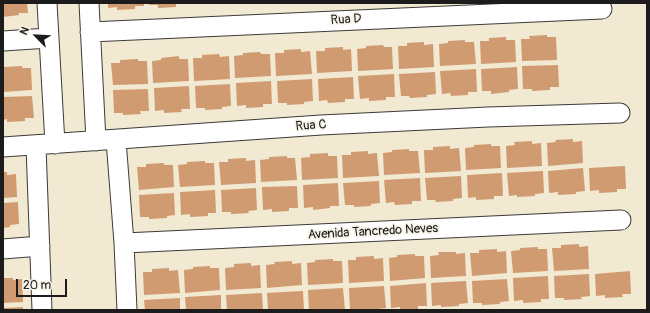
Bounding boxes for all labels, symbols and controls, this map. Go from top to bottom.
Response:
street label: Rua D [330,11,362,29]
north arrow [16,16,56,56]
text: N [17,25,32,37]
street label: Rua C [295,117,327,135]
street label: Avenida Tancredo Neves [307,221,439,243]
scale bar [18,271,69,297]
text: 20 m [23,278,51,293]

